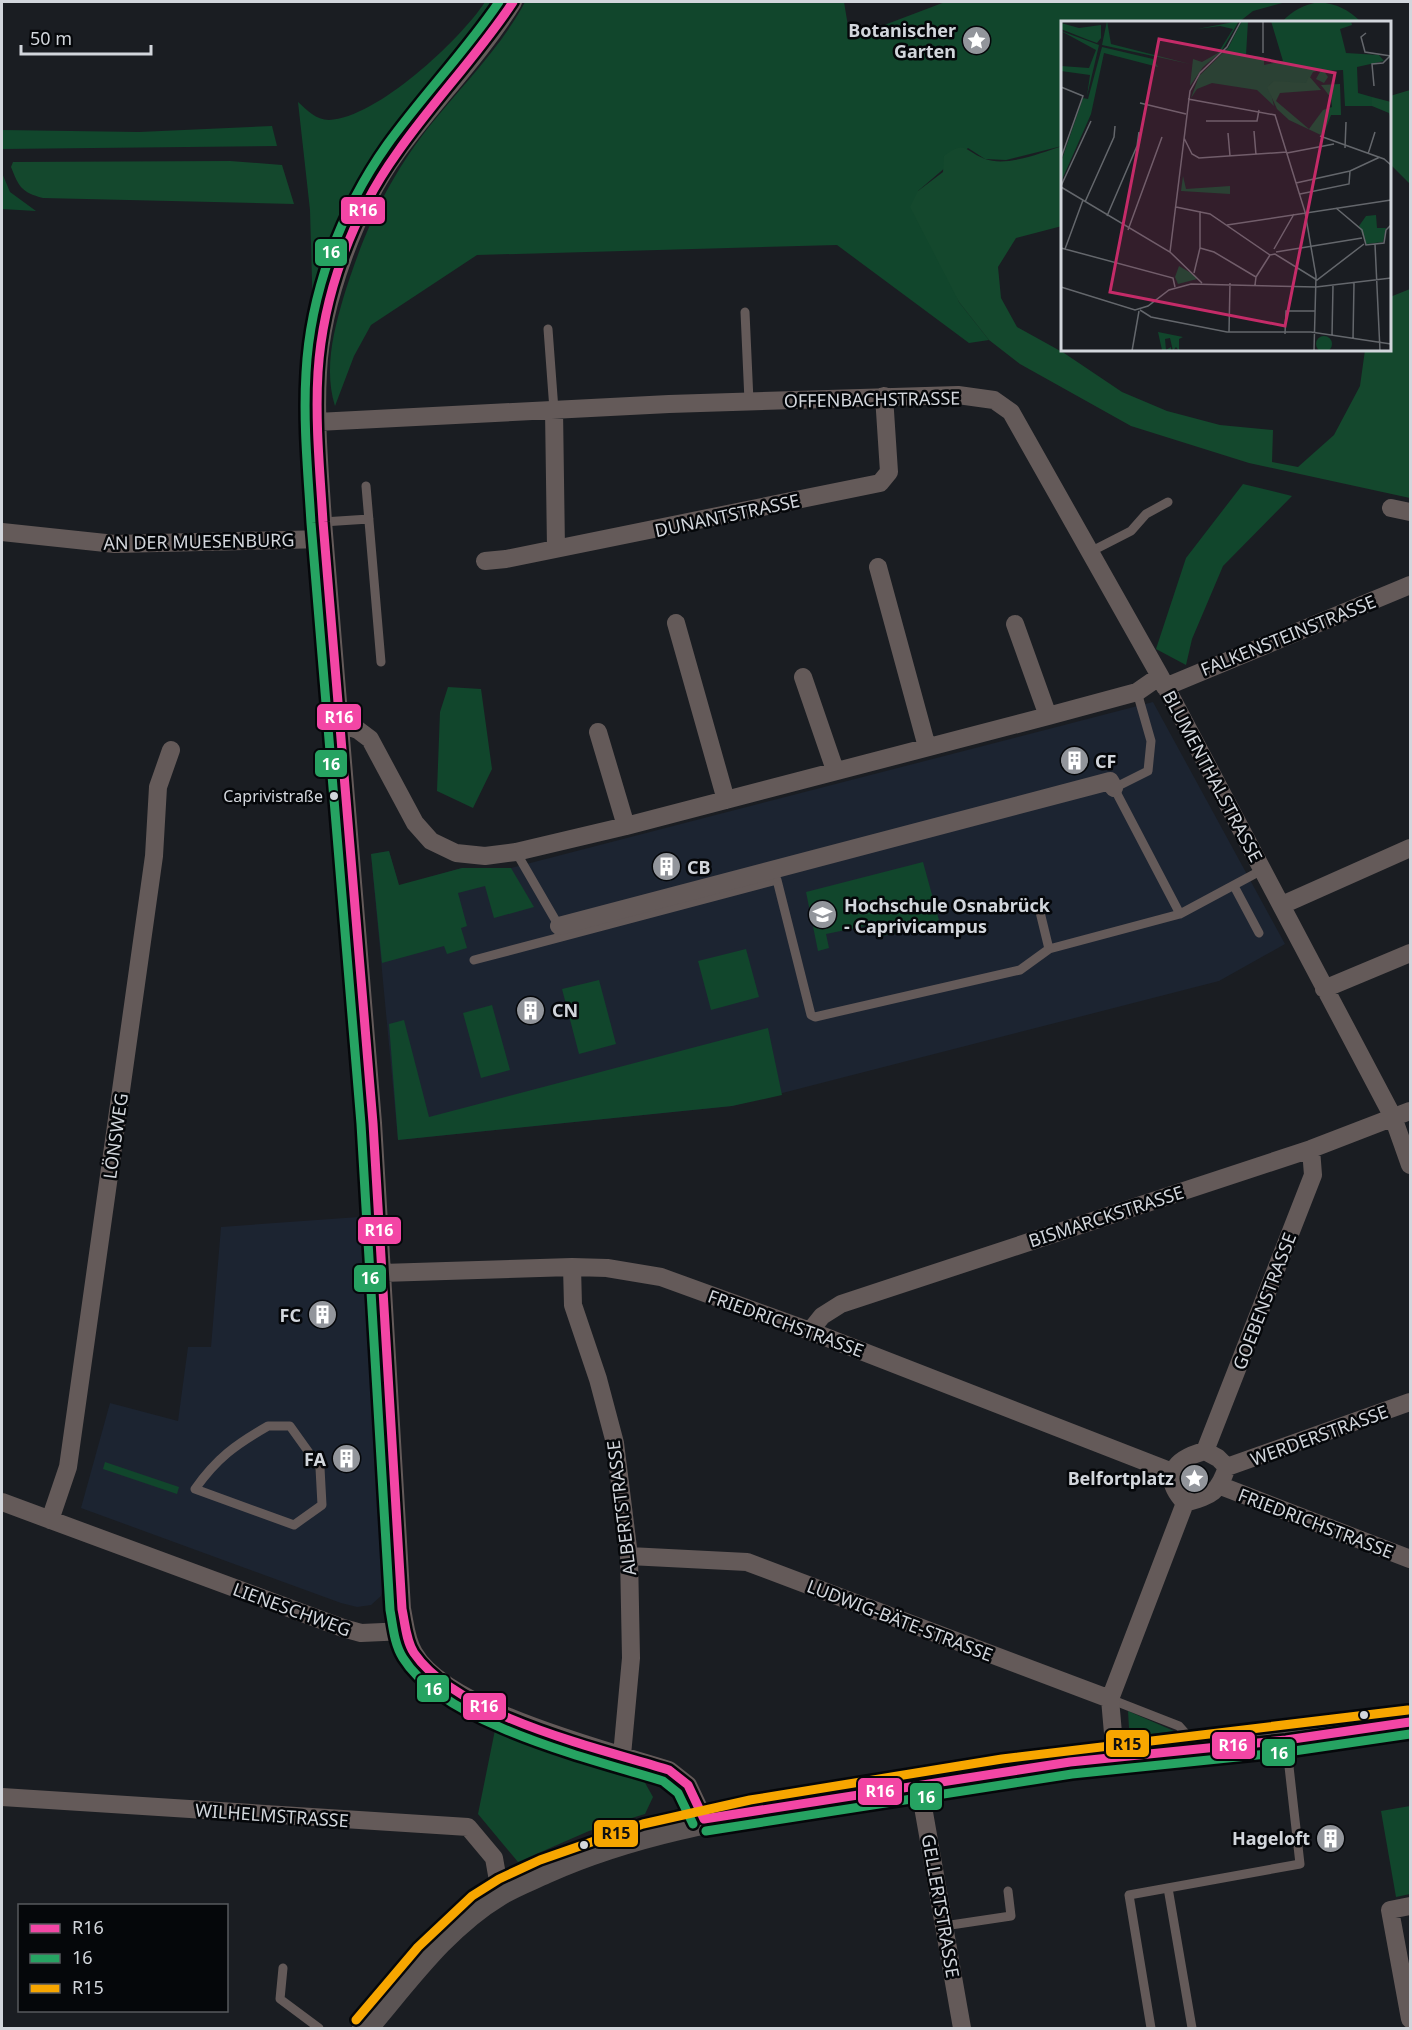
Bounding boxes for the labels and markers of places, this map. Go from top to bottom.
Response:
place label: Botanischer Garten [848,18,956,63]
place icon: Botanischer Garten [961,24,993,56]
building icon: CF [1058,745,1090,777]
place label: CF [1095,749,1116,773]
place label: Caprivistraße [223,785,323,807]
marker: Caprivistraße [328,790,340,802]
building icon: CB [650,851,682,883]
place label: CB [687,855,711,879]
place label: Hochschule Osnabrück - Caprivicampus [844,893,1051,938]
school or university icon: Hochschule Osnabrück - Caprivicampus [807,899,839,931]
building icon: CN [515,994,547,1026]
place label: CN [552,998,578,1022]
building icon: FC [306,1299,338,1331]
place label: FC [280,1303,301,1327]
building icon: FA [331,1443,363,1475]
place label: FA [304,1447,327,1471]
place icon: Belfortplatz [1179,1462,1211,1494]
place label: Belfortplatz [1068,1466,1174,1490]
unlabelled marker [1358,1709,1370,1721]
building icon: Hageloft [1315,1822,1347,1854]
place label: Hageloft [1232,1826,1310,1850]
unlabelled marker [578,1839,590,1851]

